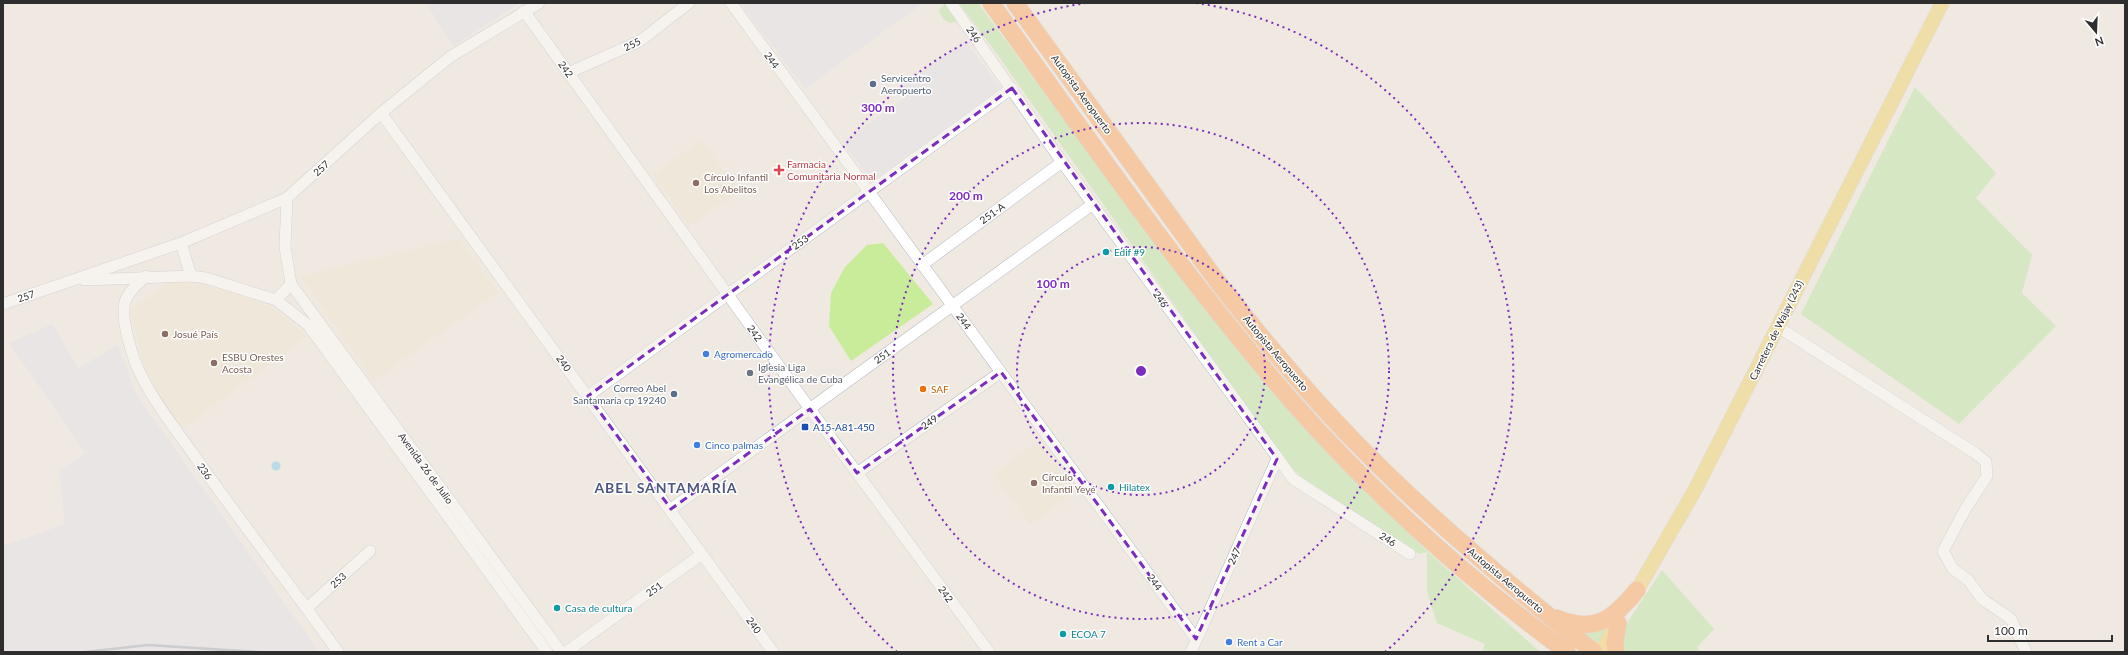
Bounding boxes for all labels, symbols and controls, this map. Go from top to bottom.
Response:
north arrow [2076,12,2116,52]
street label: 246 [964,23,984,45]
text: N [2093,34,2106,49]
street label: 255 [622,35,643,53]
street label: 244 [762,49,782,71]
street label: Autopista Aeropuerto [1049,52,1115,136]
street label: 242 [556,58,576,80]
place label: Servicentro Aeropuerto [881,72,932,96]
marker: Servicentro Aeropuerto [868,79,878,89]
text: 300 m [861,100,895,115]
street label: 257 [311,158,332,178]
place label: Farmacia Comunitaria Normal [787,158,876,182]
marker: Farmacia Comunitaria Normal [774,165,784,175]
place label: Círculo Infantil Los Abelitos [704,171,768,195]
marker: Círculo Infantil Los Abelitos [691,178,701,188]
text: 200 m [949,188,983,203]
street label: 251-A [977,200,1007,226]
street label: 253 [789,232,811,252]
place label: Edif #9 [1114,246,1145,258]
marker: Edif #9 [1101,247,1111,257]
text: 100 m [1036,276,1070,291]
street label: Carretera de Wajay (243) [1747,278,1806,382]
street label: 257 [16,287,36,305]
street label: 246 [1151,288,1171,310]
street label: 244 [954,310,974,332]
street label: Autopista Aeropuerto [1241,313,1311,393]
street label: 242 [745,322,765,344]
place label: Josué País [173,328,218,340]
marker: Josué País [160,329,170,339]
street label: 251 [871,346,893,366]
place label: Agromercado [714,348,773,360]
marker: Agromercado [701,349,711,359]
place label: ESBU Orestes Acosta [222,351,284,375]
street label: 240 [554,352,574,374]
marker: ESBU Orestes Acosta [209,358,219,368]
place label: Iglesia Liga Evangélica de Cuba [758,361,843,385]
centre of rings [1134,364,1148,378]
marker: Iglesia Liga Evangélica de Cuba [745,368,755,378]
place label: Correo Abel Santamaría cp 19240 [573,382,666,406]
place label: SAF [931,383,949,395]
marker: SAF [918,384,928,394]
marker: Correo Abel Santamaría cp 19240 [669,389,679,399]
street label: 249 [918,412,940,432]
place label: A15-A81-450 [813,421,875,433]
marker: A15-A81-450 [800,422,810,432]
street label: Avenida 26 de Julio [396,430,456,506]
place label: Cinco palmas [705,439,763,451]
marker: Cinco palmas [692,440,702,450]
street label: 236 [195,460,215,482]
place label: Círculo Infantil Yeyé [1042,471,1095,495]
marker: Círculo Infantil Yeyé [1029,478,1039,488]
district label: ABEL SANTAMARÍA [593,479,738,496]
place label: Hilatex [1119,481,1150,493]
marker: Hilatex [1106,482,1116,492]
street label: 246 [1377,529,1399,549]
street label: 247 [1225,545,1243,566]
street label: Autopista Aeropuerto [1466,545,1546,615]
street label: 253 [328,570,349,590]
street label: 244 [1145,571,1165,593]
street label: 251 [643,579,665,599]
street label: 242 [936,583,956,605]
place label: Casa de cultura [565,602,632,614]
marker: Casa de cultura [552,603,562,613]
street label: 240 [744,614,764,636]
scale bar [1988,617,2112,643]
text: 100 m [1994,623,2028,638]
place label: ECOA 7 [1071,628,1106,640]
marker: ECOA 7 [1058,629,1068,639]
place label: Rent a Car [1237,636,1283,648]
marker: Rent a Car [1224,637,1234,647]

